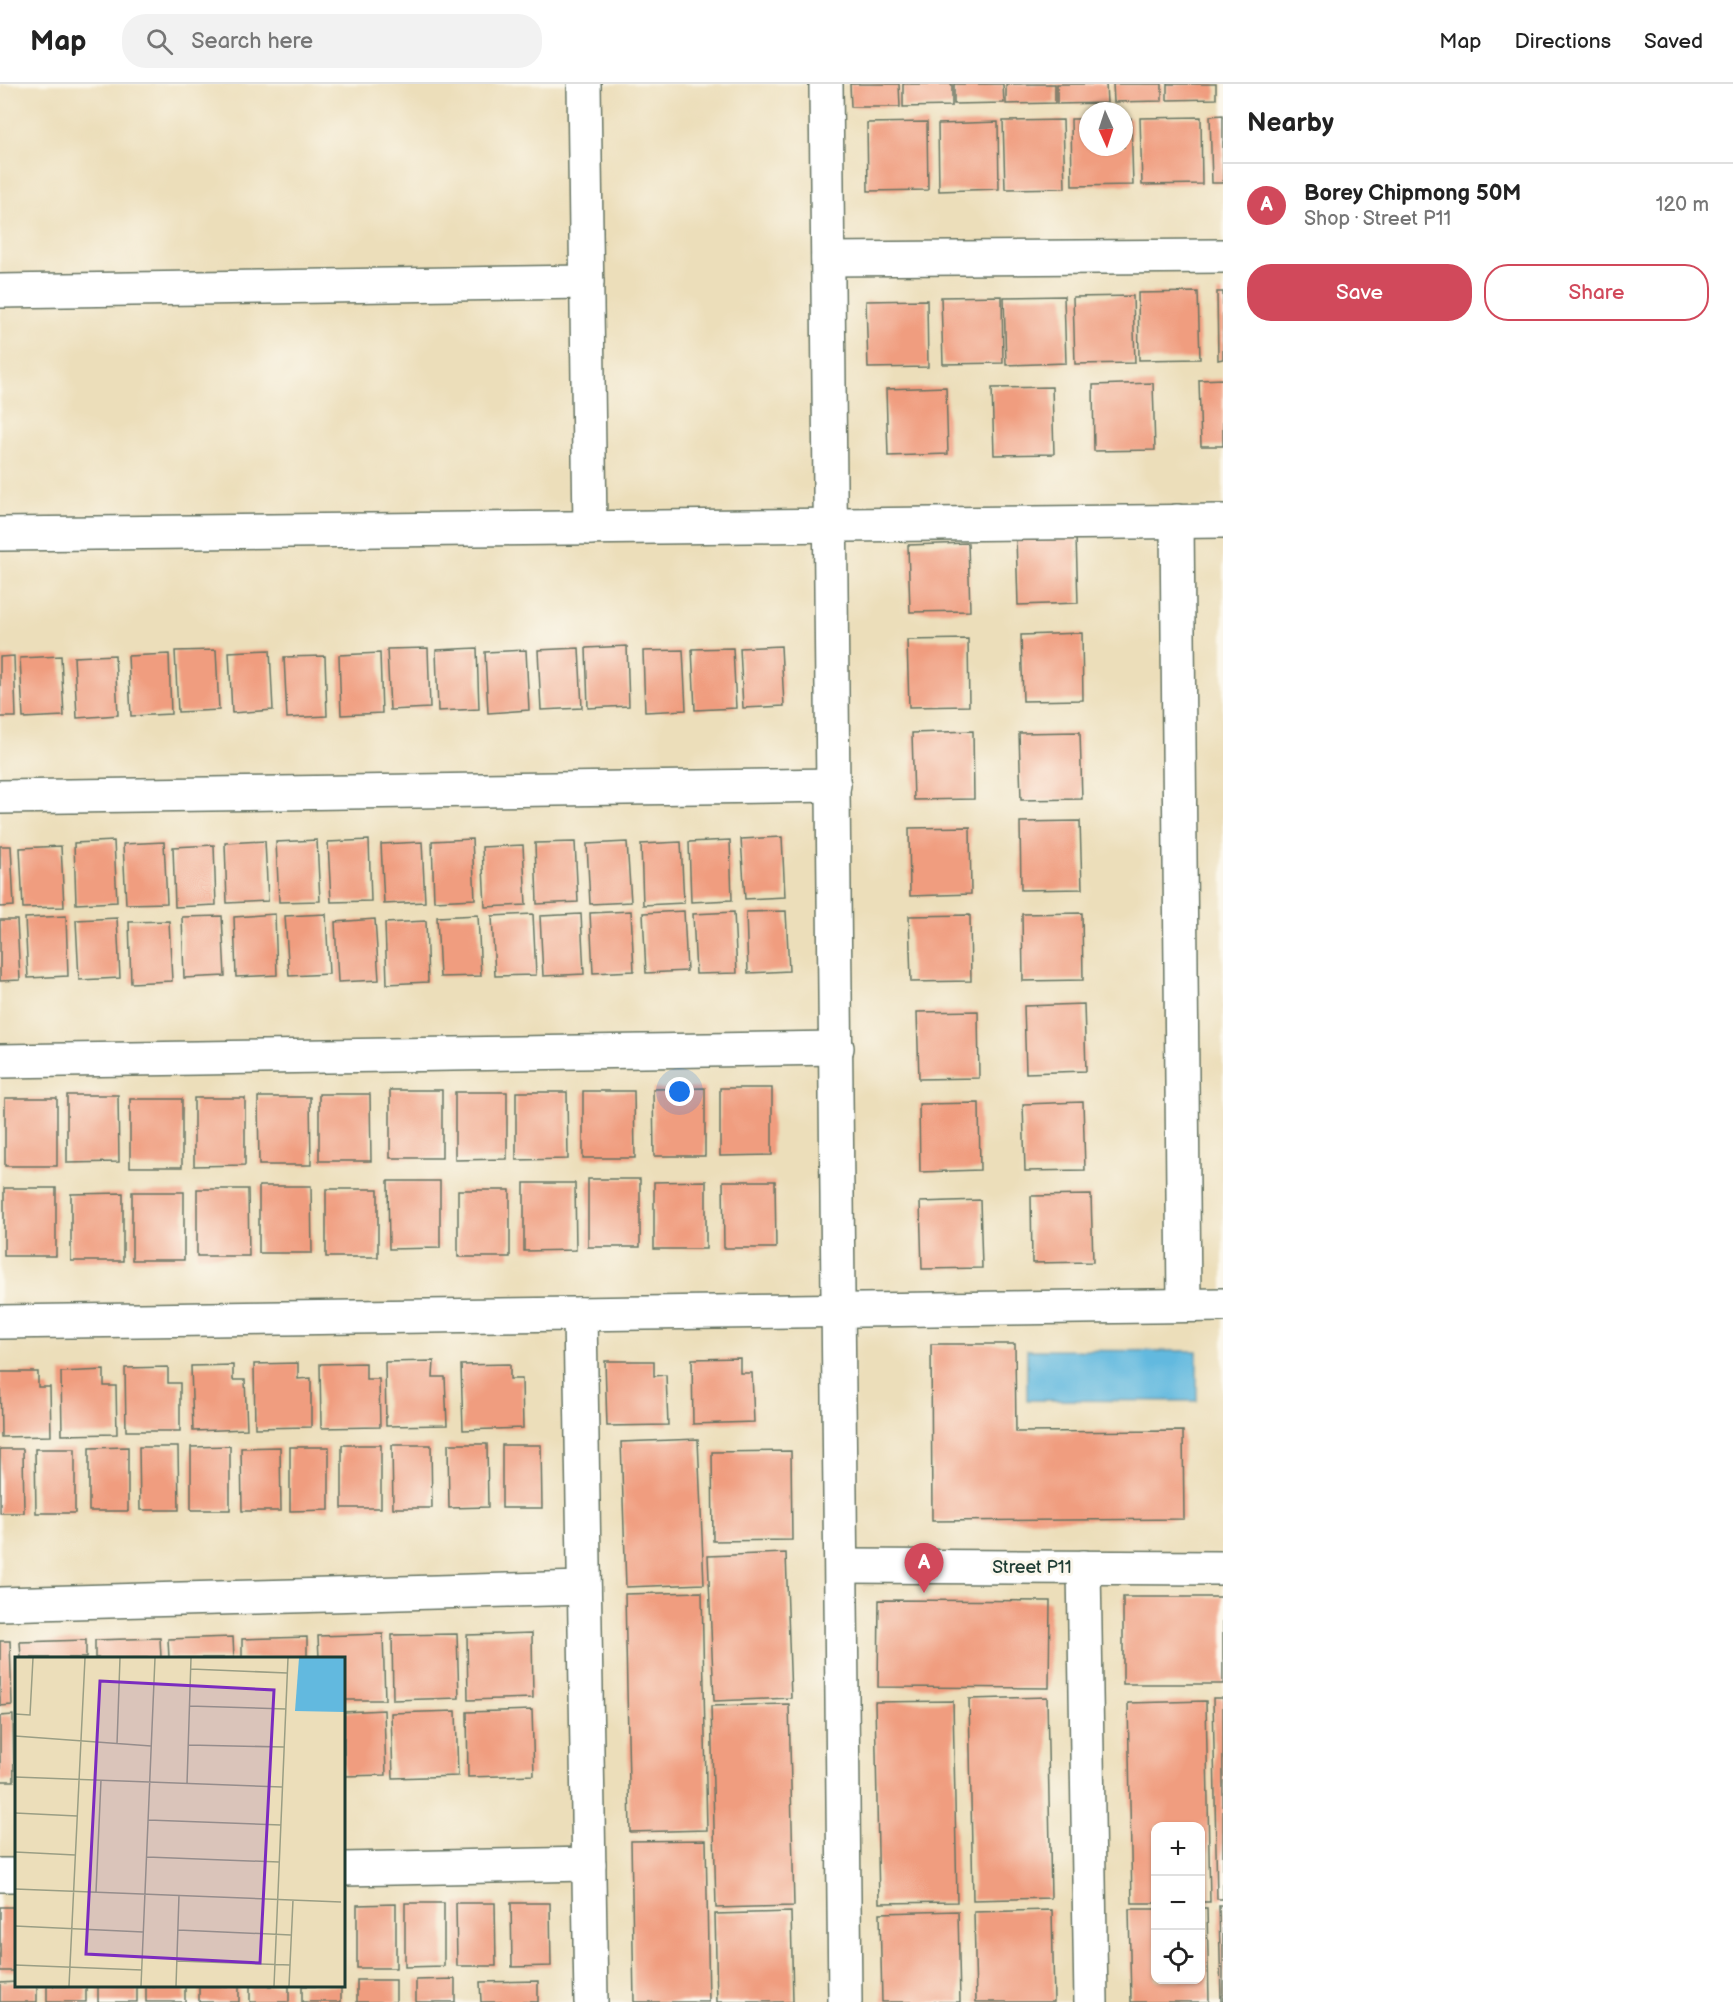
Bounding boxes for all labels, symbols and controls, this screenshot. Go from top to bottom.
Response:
search box [122,14,542,68]
text: Map [30,25,86,58]
icon: search [143,25,176,58]
text: Search here [191,28,313,55]
text: Map [1439,29,1482,54]
text: Directions [1515,29,1611,54]
text: Saved [1644,29,1703,54]
north arrow [1079,102,1133,156]
text: Nearby [1247,108,1334,139]
text: Borey Chipmong 50M [1304,180,1521,207]
text: A [1260,193,1273,217]
text: 120 m [1656,193,1709,217]
text: Shop · Street P11 [1304,207,1451,231]
button: Save [1247,264,1472,321]
button: Share [1484,264,1709,321]
your location [665,1077,694,1106]
pin: A [904,1544,944,1593]
street label: Street P11 [992,1557,1072,1578]
inset map [15,1657,345,1987]
map controls [1151,1822,1205,1984]
button: + [1151,1822,1205,1876]
button: − [1151,1876,1205,1930]
button: locate [1151,1930,1205,1984]

